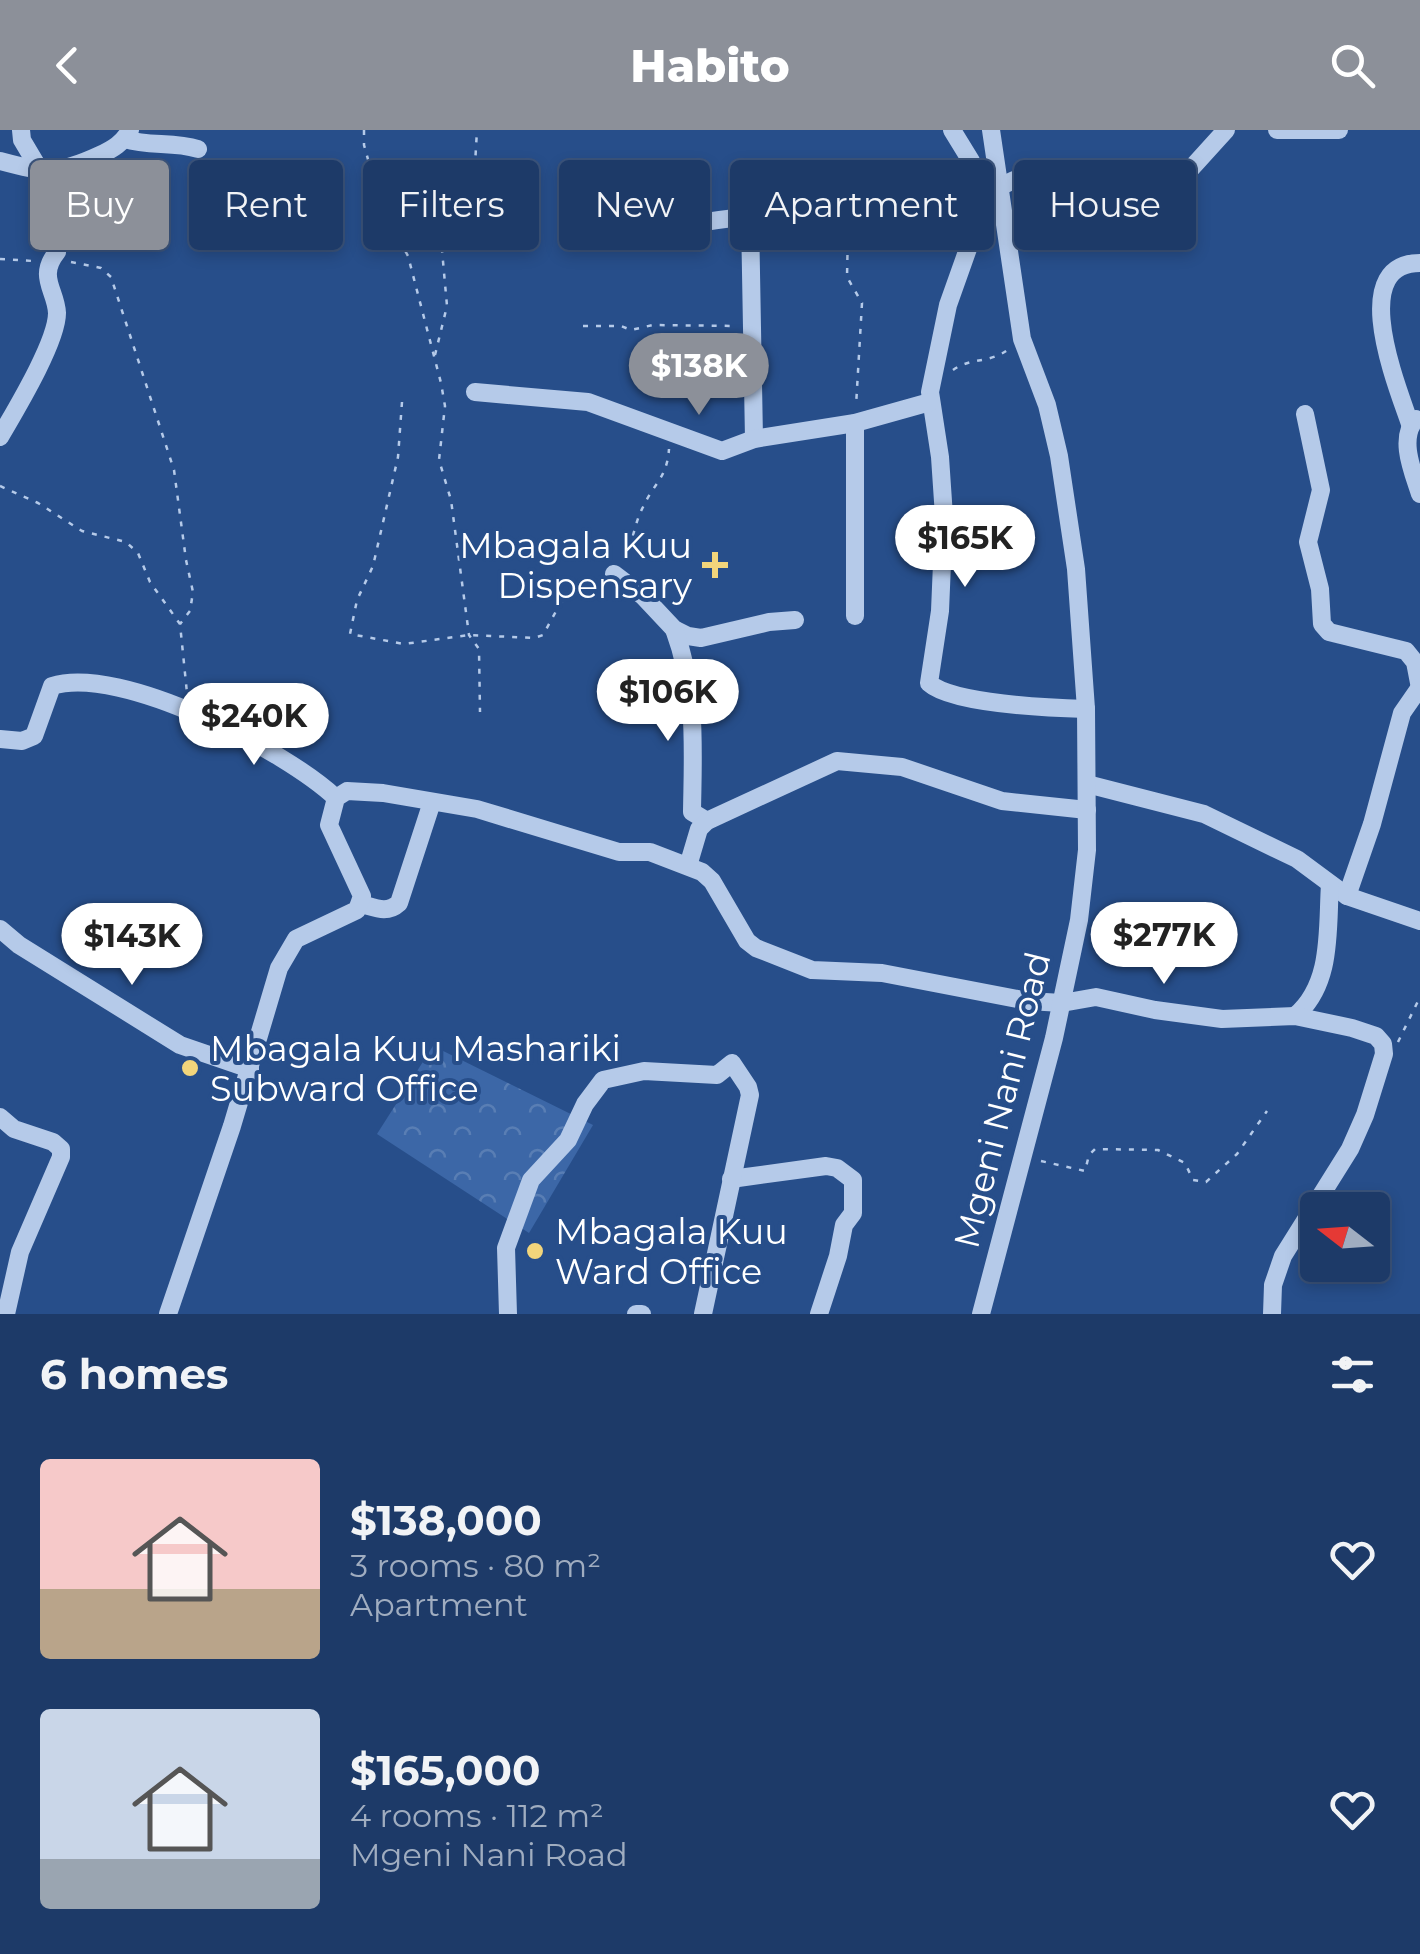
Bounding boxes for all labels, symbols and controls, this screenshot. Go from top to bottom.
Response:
icon: back [40,38,95,93]
text: Habito [630,38,790,93]
icon: search [1325,38,1380,93]
chip: Buy [30,160,169,250]
chip: Rent [189,160,343,250]
chip: Filters [363,160,539,250]
chip: New [559,160,710,250]
chip: Apartment [730,160,994,250]
chip: House [1014,160,1196,250]
pin: $138K [629,333,769,418]
text: $138K [651,346,747,385]
pin: $165K [895,505,1035,590]
text: $165K [917,518,1013,557]
place label: Mbagala Kuu Dispensary [459,524,692,607]
marker: Mbagala Kuu Dispensary [702,552,728,578]
pin: $106K [598,659,738,744]
text: $106K [619,672,717,711]
pin: $240K [184,683,324,768]
text: $240K [201,696,307,735]
pin: $277K [1094,902,1234,987]
pin: $143K [62,903,202,988]
text: $277K [1113,915,1215,954]
text: $143K [83,916,181,955]
street label: Mgeni Nani Road [944,947,1060,1253]
place label: Mbagala Kuu Mashariki Subward Office [210,1027,621,1110]
marker: Mbagala Kuu Mashariki Subward Office [179,1057,201,1079]
north arrow [1300,1192,1390,1282]
map controls [1300,1192,1390,1282]
place label: Mbagala Kuu Ward Office [555,1210,788,1293]
marker: Mbagala Kuu Ward Office [524,1240,546,1262]
icon: filters [1325,1347,1380,1402]
text: 6 homes [40,1348,228,1400]
text: $138,000 [350,1494,542,1546]
icon: home [120,1499,240,1619]
icon: heart [1325,1532,1380,1587]
text: 3 rooms · 80 m² [350,1546,601,1585]
text: Apartment [350,1585,528,1624]
text: $165,000 [350,1744,541,1796]
icon: home [120,1749,240,1869]
icon: heart [1325,1782,1380,1837]
text: 4 rooms · 112 m² [350,1796,604,1835]
text: Mgeni Nani Road [350,1835,628,1874]

